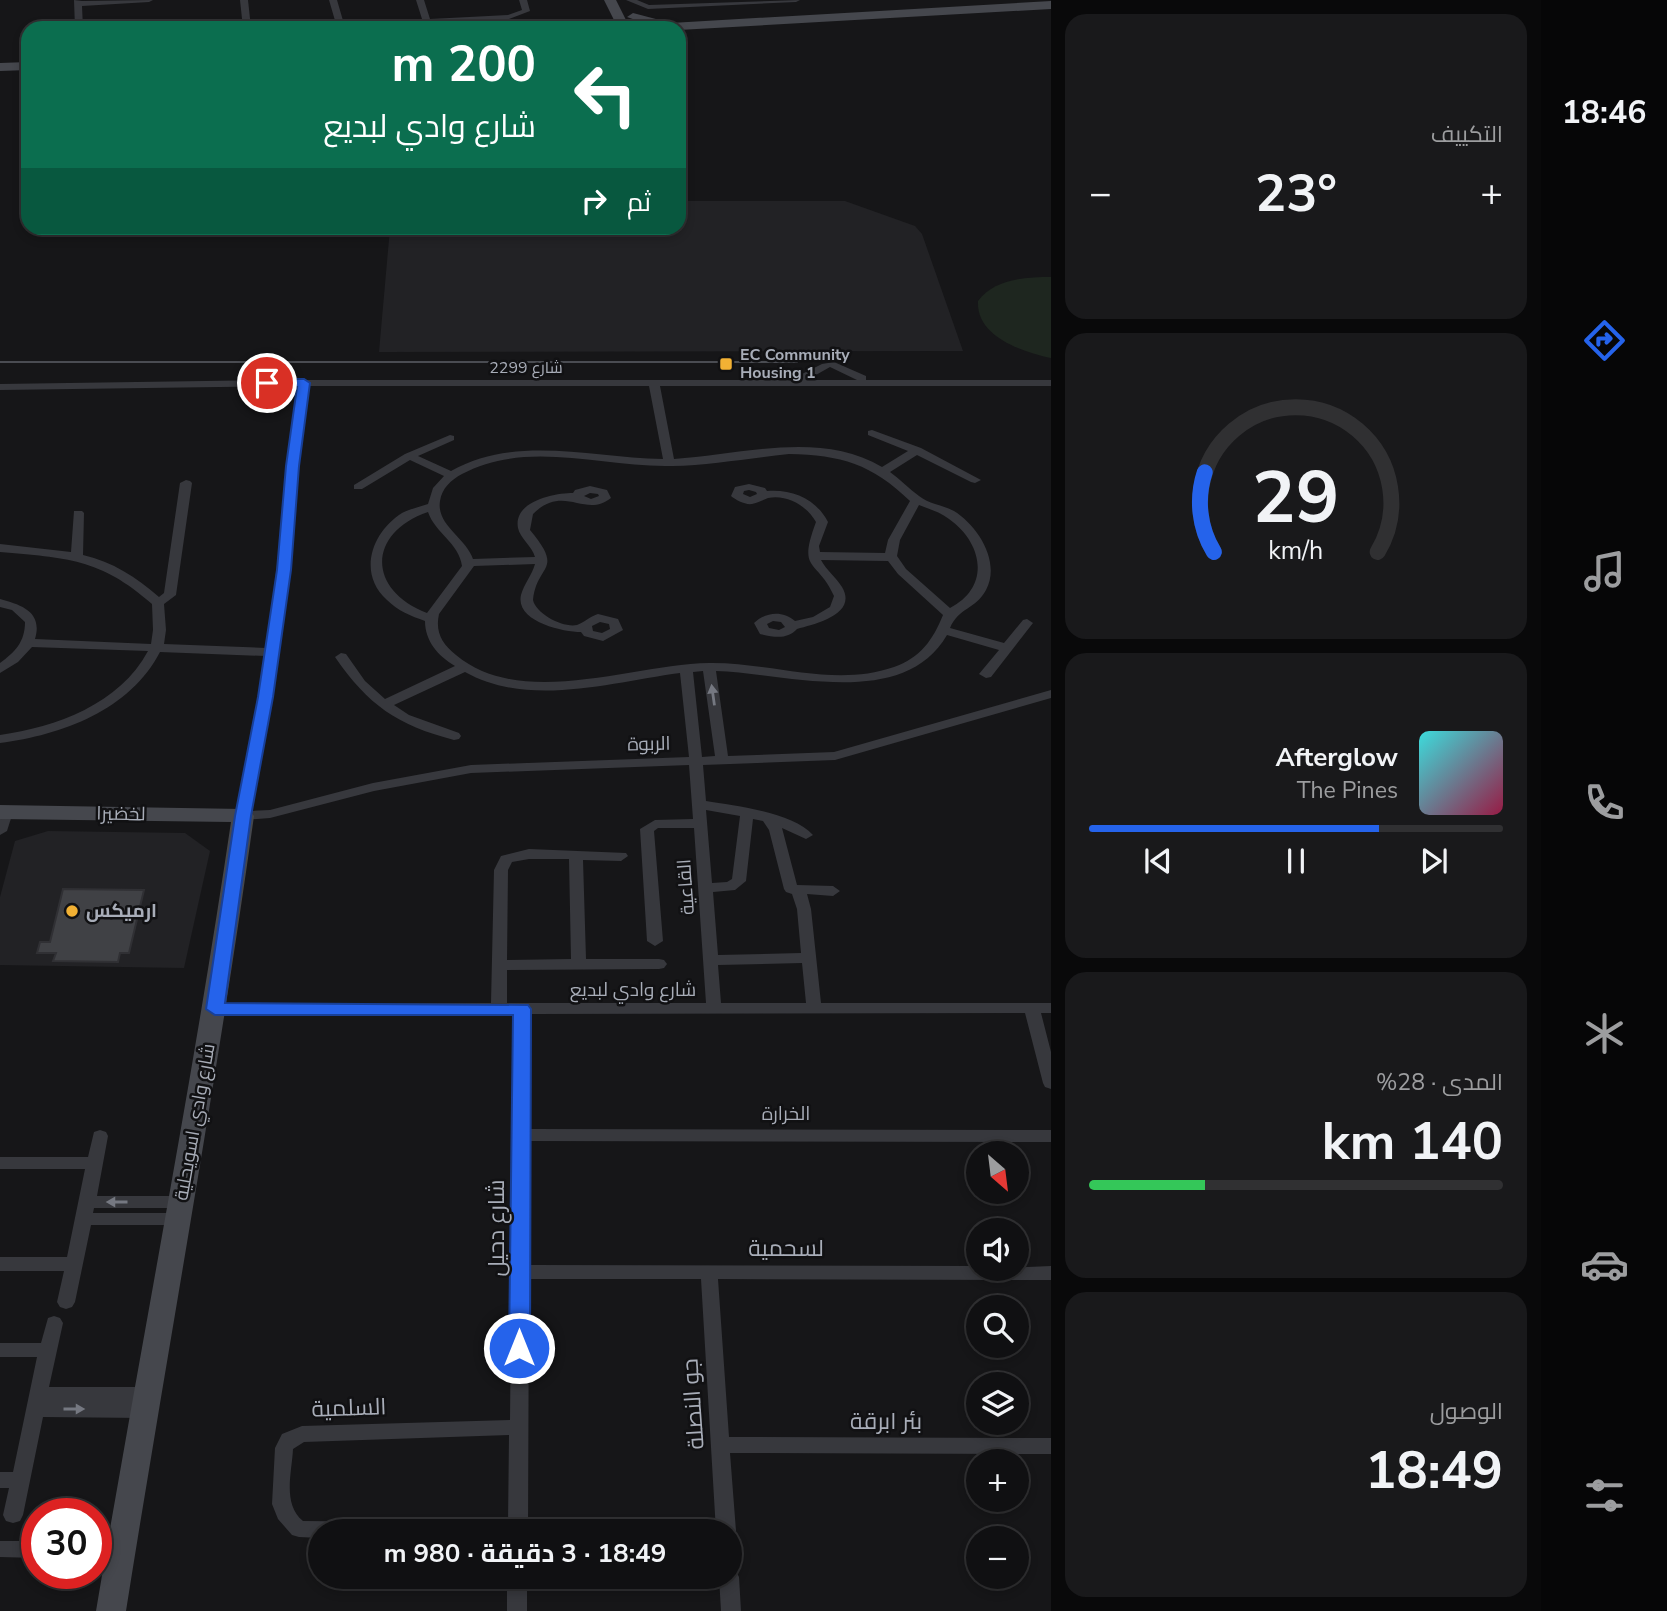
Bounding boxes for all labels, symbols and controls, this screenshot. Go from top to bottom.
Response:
text: 200 m [392,31,536,98]
icon: left [560,49,651,140]
text: 18:46 [1562,91,1646,134]
text: شارع وادي لبديع [323,105,536,148]
text: التكييف [1431,119,1503,150]
text: 23° [1255,158,1337,229]
text: − [1089,168,1112,219]
text: + [1480,168,1503,219]
icon: right [575,182,613,220]
text: ثم [627,185,651,220]
icon: directions [1580,316,1629,365]
place label: EC Community Housing 1 [740,344,850,384]
pin [237,353,297,413]
marker: EC Community Housing 1 [718,356,734,372]
street label: شارع 2299 [489,357,563,379]
icon: arrive [248,364,286,402]
text: 29 [1252,449,1340,549]
text: km/h [1268,534,1324,568]
icon: music [1580,547,1629,596]
one-way arrow [707,684,718,706]
street label: الربوة [627,731,671,757]
text: Afterglow [1275,740,1398,775]
text: The Pines [1297,775,1398,806]
icon: phone [1580,778,1629,827]
street label: لخضيرا [96,801,146,827]
icon: previous [1139,842,1177,880]
icon: pause [1277,842,1315,880]
icon: next [1415,842,1453,880]
street label: القاعية [671,858,701,916]
place label: ارميكس [86,898,157,924]
marker: ارميكس [64,903,80,919]
street label: شارع وادي لبديع [570,977,696,1004]
icon: climate [1580,1009,1629,1058]
street label: شارع وادي اسويحلية [168,1041,223,1203]
text: المدى · 28% [1376,1067,1503,1098]
street label: الخرارة [762,1101,810,1127]
text: 140 km [1322,1106,1503,1177]
north arrow [966,1141,1029,1204]
map controls [966,1141,1029,1589]
street label: شارع دحيل [481,1179,512,1277]
one-way arrow [106,1196,128,1208]
button: sound [966,1218,1029,1281]
street label: لسحمية [748,1233,824,1264]
icon: car [1580,1240,1629,1289]
button: search [966,1295,1029,1358]
position arrow [482,1311,556,1385]
street label: جو النصلة [674,1357,712,1451]
button: layers [966,1372,1029,1435]
street label: السلمية [311,1391,387,1425]
text: الوصول [1430,1396,1503,1427]
one-way arrow [63,1404,85,1415]
street label: بئر ابرقة [850,1406,922,1437]
text: 18:49 [1365,1435,1503,1506]
button: + [966,1449,1029,1512]
icon: filters [1580,1471,1629,1520]
speed limit sign: 30 [21,1498,112,1589]
button: − [966,1526,1029,1589]
text: 18:49 · 3 دقيقة · 980 m [384,1536,666,1571]

